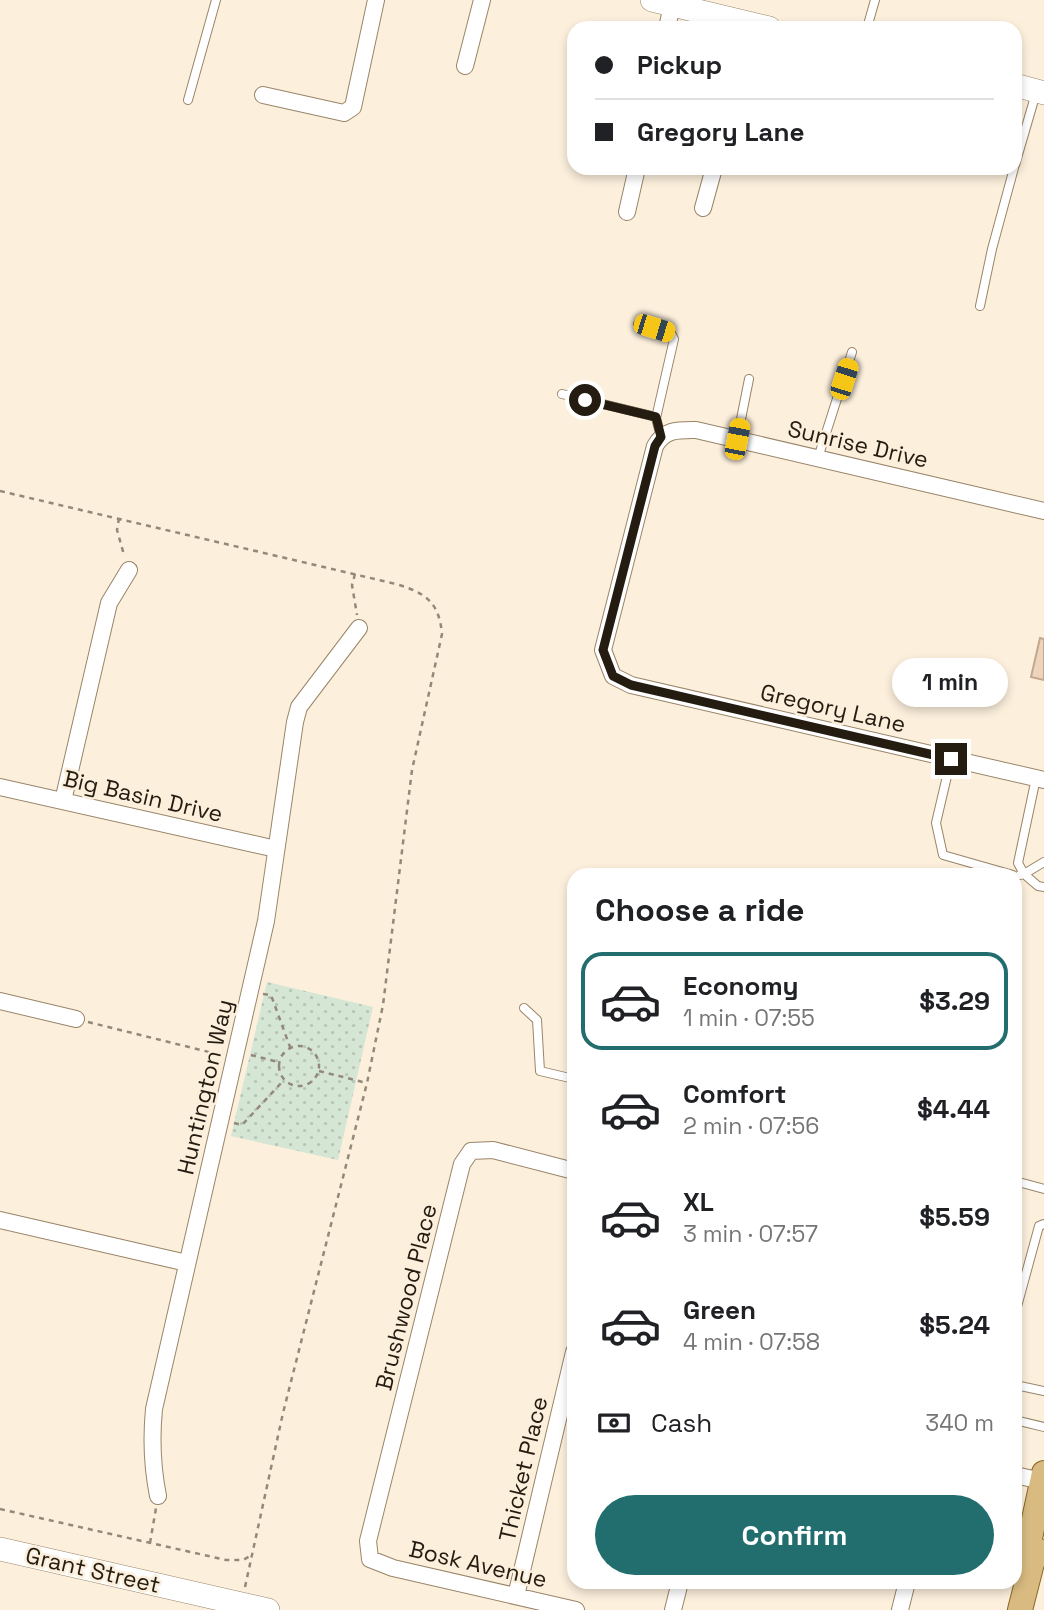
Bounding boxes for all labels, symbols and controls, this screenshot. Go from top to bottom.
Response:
text: Pickup [637,48,722,82]
text: Gregory Lane [637,115,805,149]
car [631,312,678,344]
car [828,356,861,402]
route start [569,384,601,416]
street label: Sunrise Drive [785,413,931,475]
car [723,416,752,462]
callout: 1 min [893,658,1009,706]
text: 1 min [922,667,978,697]
street label: Gregory Lane [757,677,909,739]
route end [935,743,967,775]
street label: Big Basin Drive [60,763,226,829]
text: Choose a ride [595,890,805,930]
text: Economy [683,969,799,1003]
icon: car [599,970,662,1033]
text: $3.29 [919,984,990,1018]
street label: Huntington Way [170,996,240,1178]
text: 1 min · 07:55 [683,1003,815,1033]
text: Comfort [683,1077,786,1111]
icon: car [599,1078,662,1141]
text: $4.44 [917,1092,990,1126]
text: 2 min · 07:56 [683,1111,819,1141]
text: XL [683,1185,714,1219]
icon: car [599,1186,662,1249]
text: $5.59 [919,1200,990,1234]
street label: Brushwood Place [368,1201,444,1393]
text: 3 min · 07:57 [683,1219,818,1249]
text: Green [683,1293,756,1327]
icon: car [599,1294,662,1357]
text: $5.24 [919,1308,990,1342]
text: 4 min · 07:58 [683,1327,820,1357]
street label: Thicket Place [492,1393,554,1545]
icon: cash [595,1404,633,1442]
text: Cash [651,1406,712,1440]
text: 340 m [925,1408,994,1438]
button: Confirm [595,1495,994,1575]
street label: Bosk Avenue [406,1534,550,1594]
street label: Grant Street [23,1540,163,1600]

